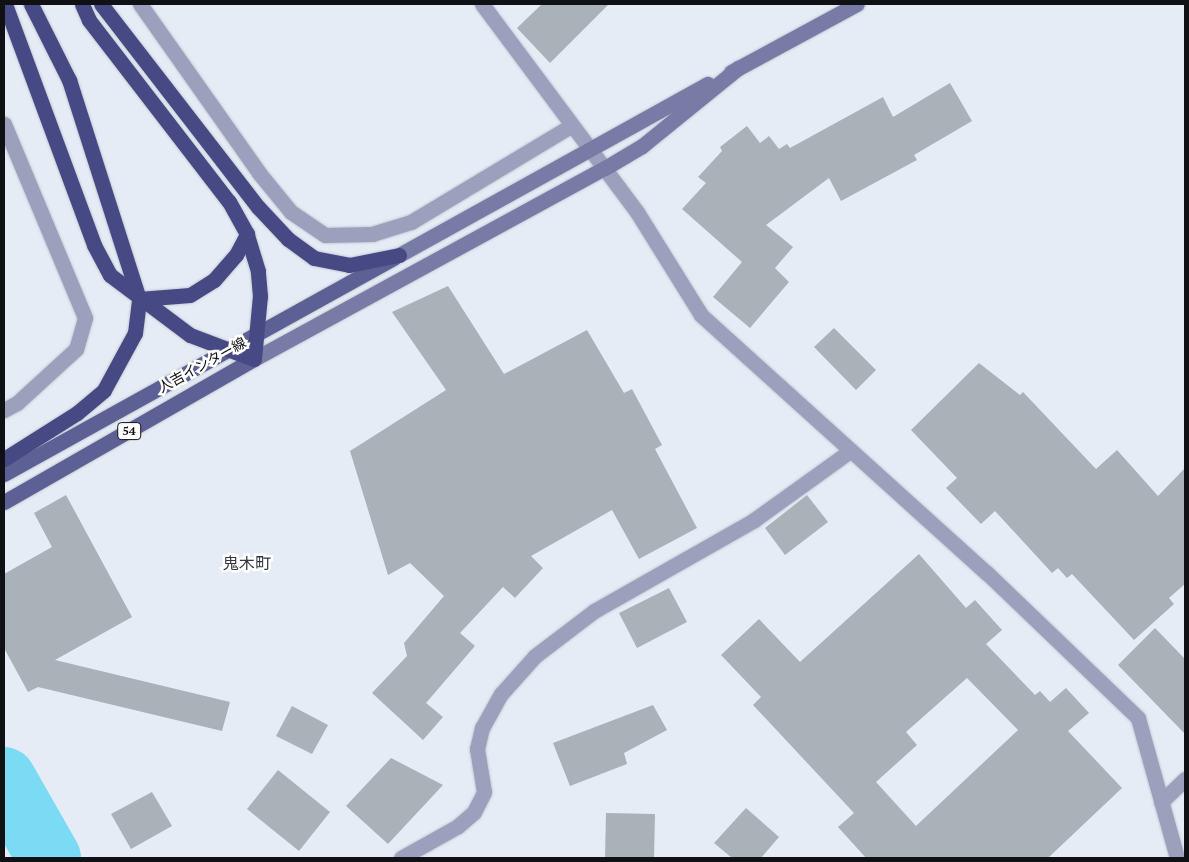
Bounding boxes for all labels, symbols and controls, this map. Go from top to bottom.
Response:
street label: 人吉インター線 [155,334,249,396]
road number: 54 [116,422,142,441]
district label: 鬼木町 [223,553,271,573]

